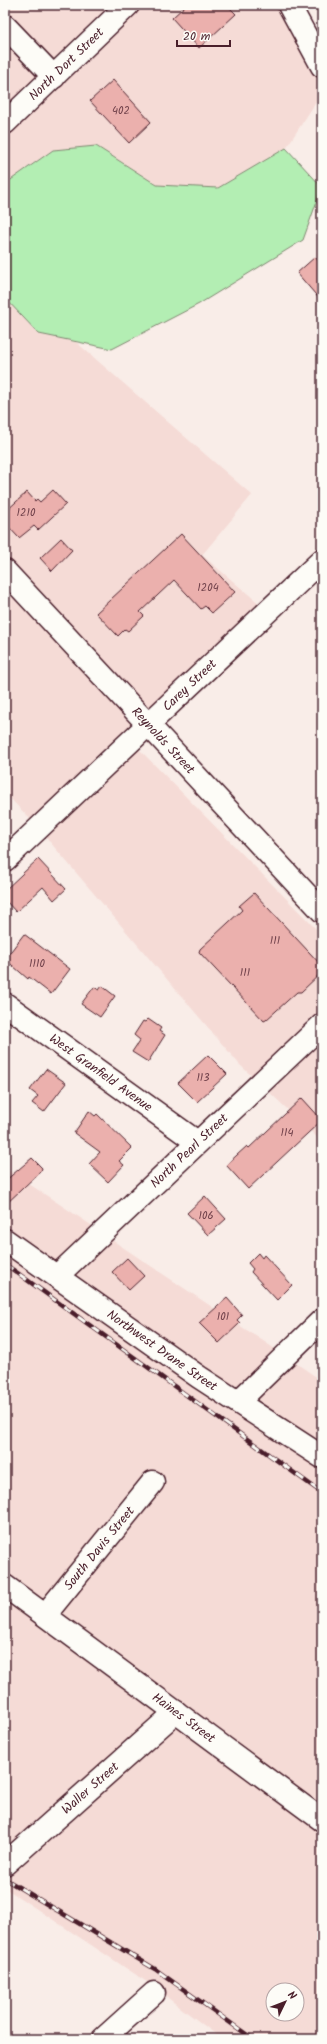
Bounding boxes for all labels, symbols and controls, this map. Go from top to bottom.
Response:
street label: North Dort Street [24,22,110,106]
scale bar [177,22,230,48]
text: 20 m [183,27,211,46]
house number: 402 [112,102,130,120]
house number: 1210 [17,504,36,522]
house number: 1204 [197,579,219,597]
street label: Carey Street [157,654,222,717]
street label: Reynolds Street [126,702,201,780]
house number: 111 [270,932,280,950]
house number: 1110 [29,955,45,973]
house number: 111 [240,964,250,982]
street label: West Granfield Avenue [45,1028,157,1117]
house number: 113 [196,1069,210,1087]
street label: North Pearl Street [145,1108,234,1193]
house number: 114 [281,1124,293,1142]
house number: 106 [198,1207,214,1225]
street label: Northwest Drane Street [102,1304,222,1397]
house number: 101 [217,1308,229,1326]
street label: South Davis Street [59,1501,140,1595]
street label: Haines Street [147,1687,221,1749]
street label: Waller Street [57,1756,124,1820]
north arrow [265,1982,305,2022]
text: N [283,1987,301,2005]

